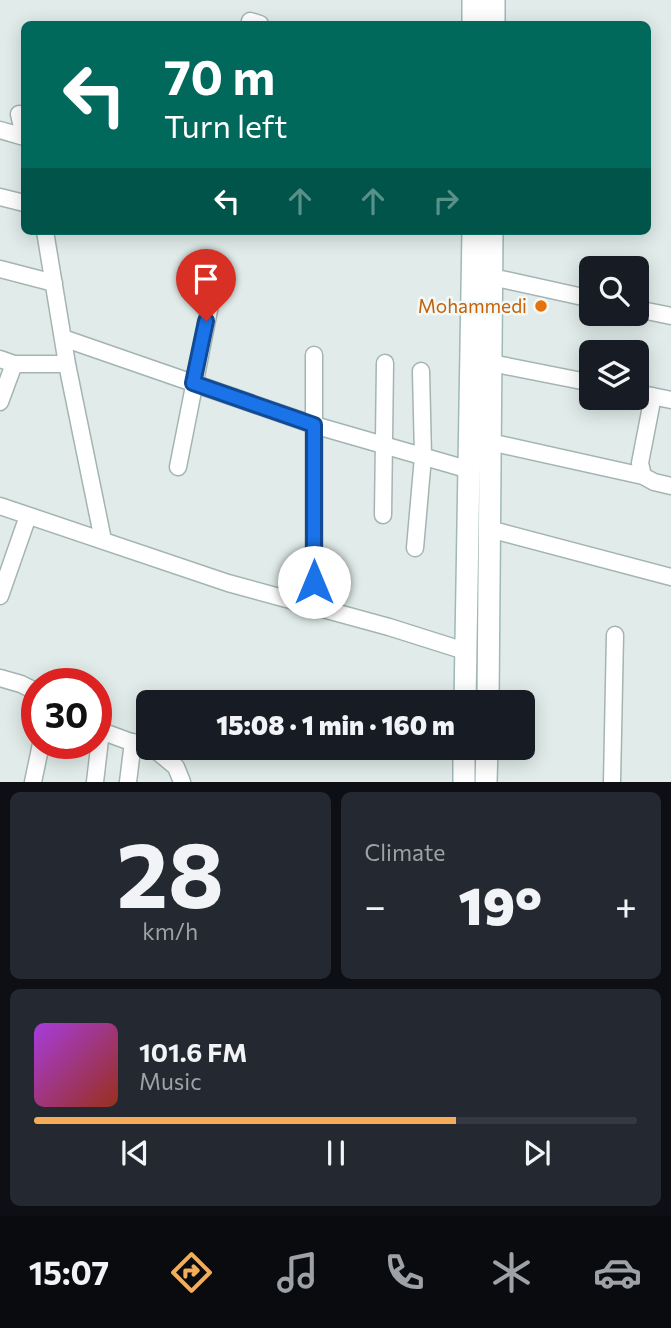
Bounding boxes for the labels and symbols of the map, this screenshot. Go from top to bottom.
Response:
pin [176,249,236,321]
place label: Mohammedi [418,294,527,317]
marker: Mohammedi [533,298,549,314]
position arrow [277,545,351,619]
speed limit sign: 30 [21,668,112,759]

